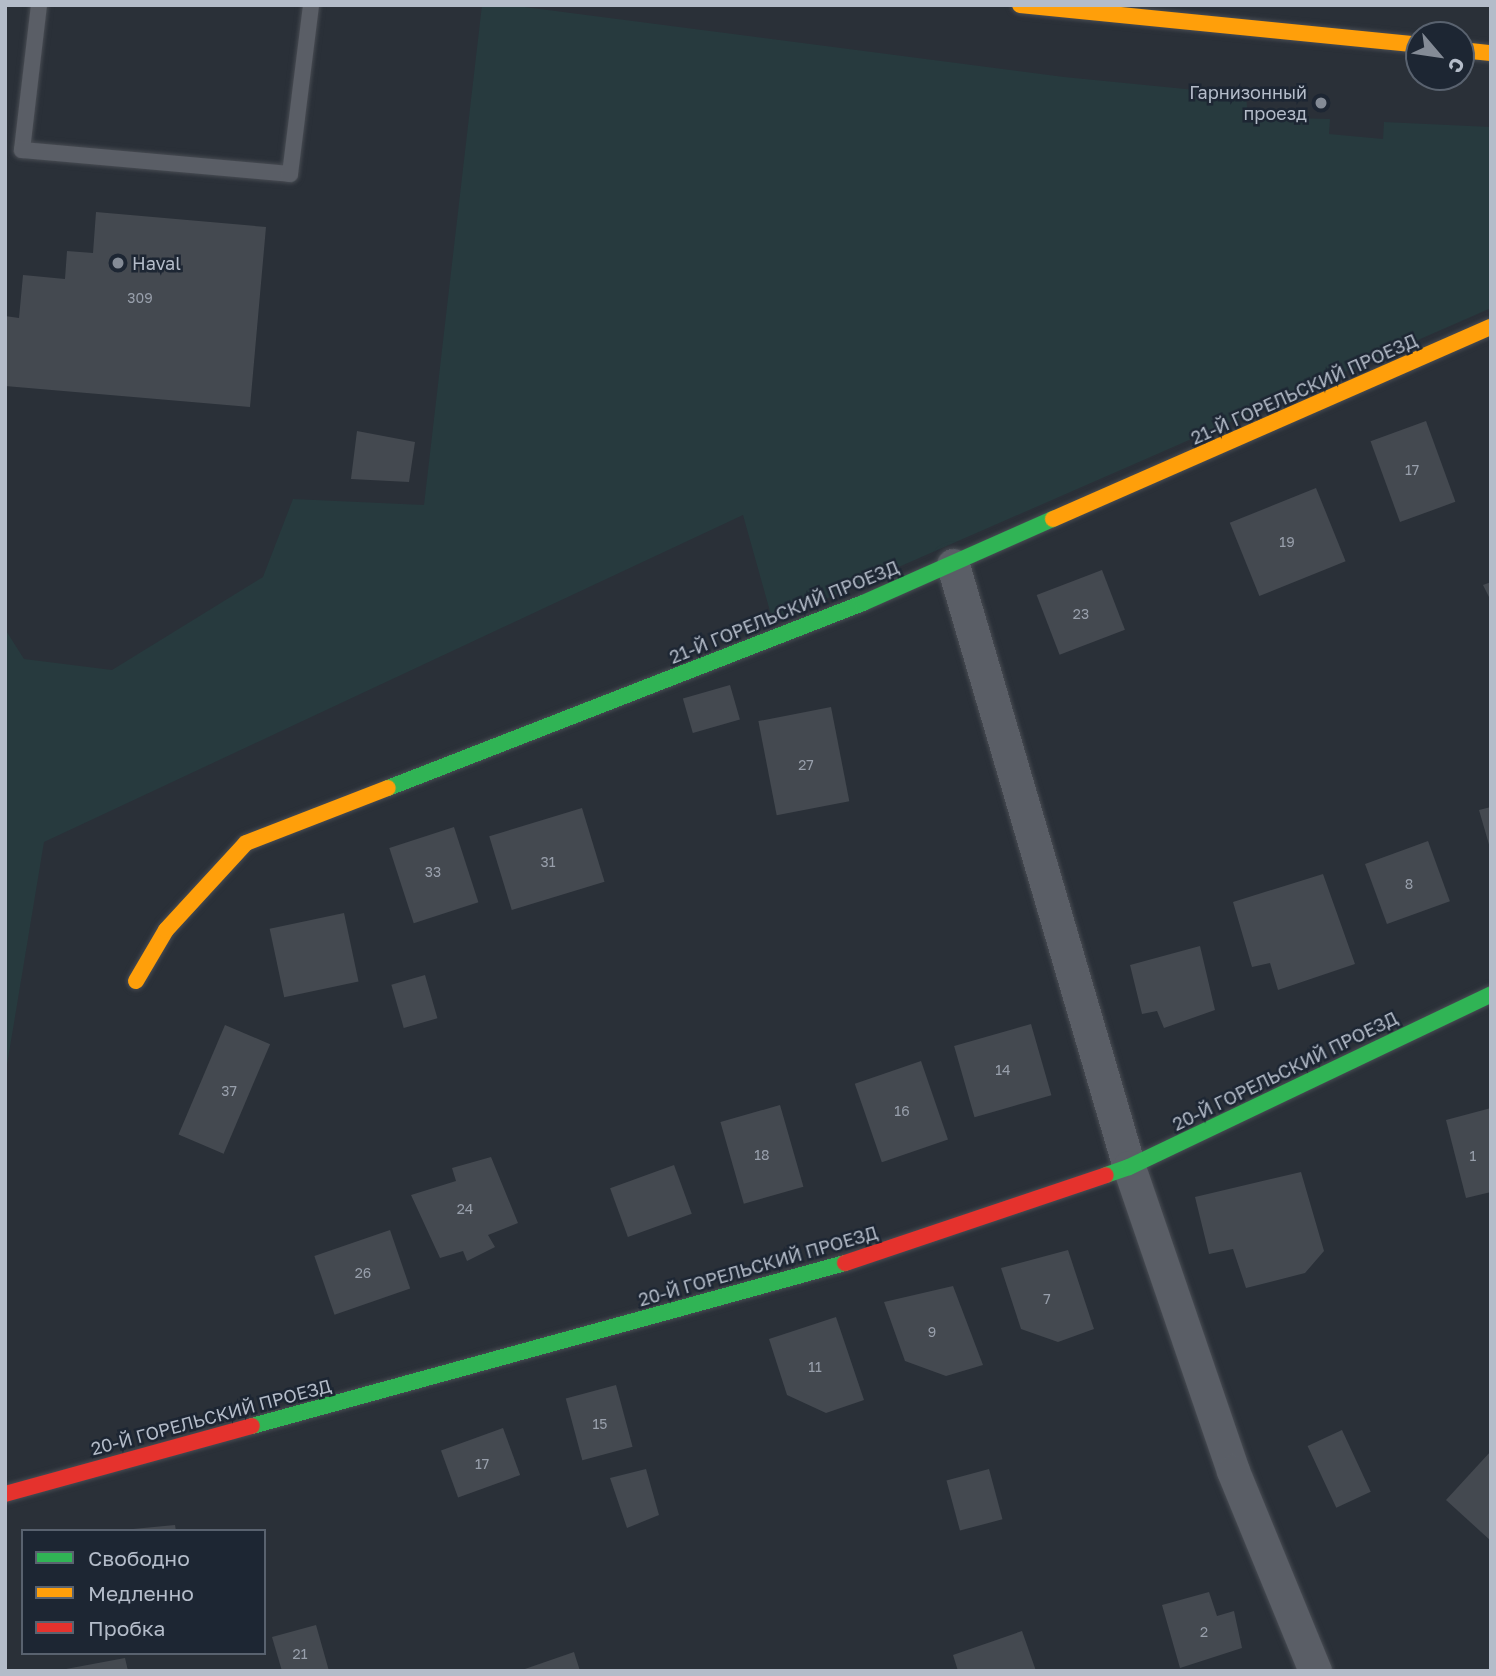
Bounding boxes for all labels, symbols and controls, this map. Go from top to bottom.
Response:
north arrow [1405,21,1475,91]
text: С [1444,54,1470,77]
place label: Гарнизонный проезд [1189,82,1307,124]
marker: Гарнизонный проезд [1313,95,1329,111]
place label: Haval [132,252,181,274]
marker: Haval [110,255,126,271]
house number: 309 [127,290,153,306]
street label: 21-Й ГОРЕЛЬСКИЙ ПРОЕЗД [1187,329,1421,449]
house number: 17 [1405,462,1419,478]
house number: 19 [1279,534,1295,550]
street label: 21-Й ГОРЕЛЬСКИЙ ПРОЕЗД [666,556,902,668]
house number: 23 [1073,606,1089,622]
house number: 27 [798,757,814,773]
house number: 31 [541,854,555,870]
house number: 33 [425,864,441,880]
house number: 8 [1405,876,1413,892]
street label: 20-Й ГОРЕЛЬСКИЙ ПРОЕЗД [1169,1007,1401,1135]
house number: 14 [995,1062,1011,1078]
house number: 37 [221,1083,237,1099]
house number: 16 [894,1103,910,1119]
house number: 18 [754,1147,770,1163]
house number: 1 [1470,1148,1476,1164]
house number: 24 [457,1201,473,1217]
street label: 20-Й ГОРЕЛЬСКИЙ ПРОЕЗД [636,1221,880,1311]
house number: 26 [355,1265,371,1281]
house number: 7 [1043,1291,1051,1307]
house number: 9 [928,1324,936,1340]
house number: 11 [808,1359,822,1375]
street label: 20-Й ГОРЕЛЬСКИЙ ПРОЕЗД [88,1374,334,1460]
house number: 15 [593,1416,607,1432]
house number: 17 [475,1456,489,1472]
legend [21,1529,266,1655]
text: Свободно [88,1545,190,1571]
text: Медленно [88,1580,194,1606]
text: Пробка [88,1615,166,1641]
house number: 2 [1200,1624,1208,1640]
house number: 21 [293,1646,307,1662]

